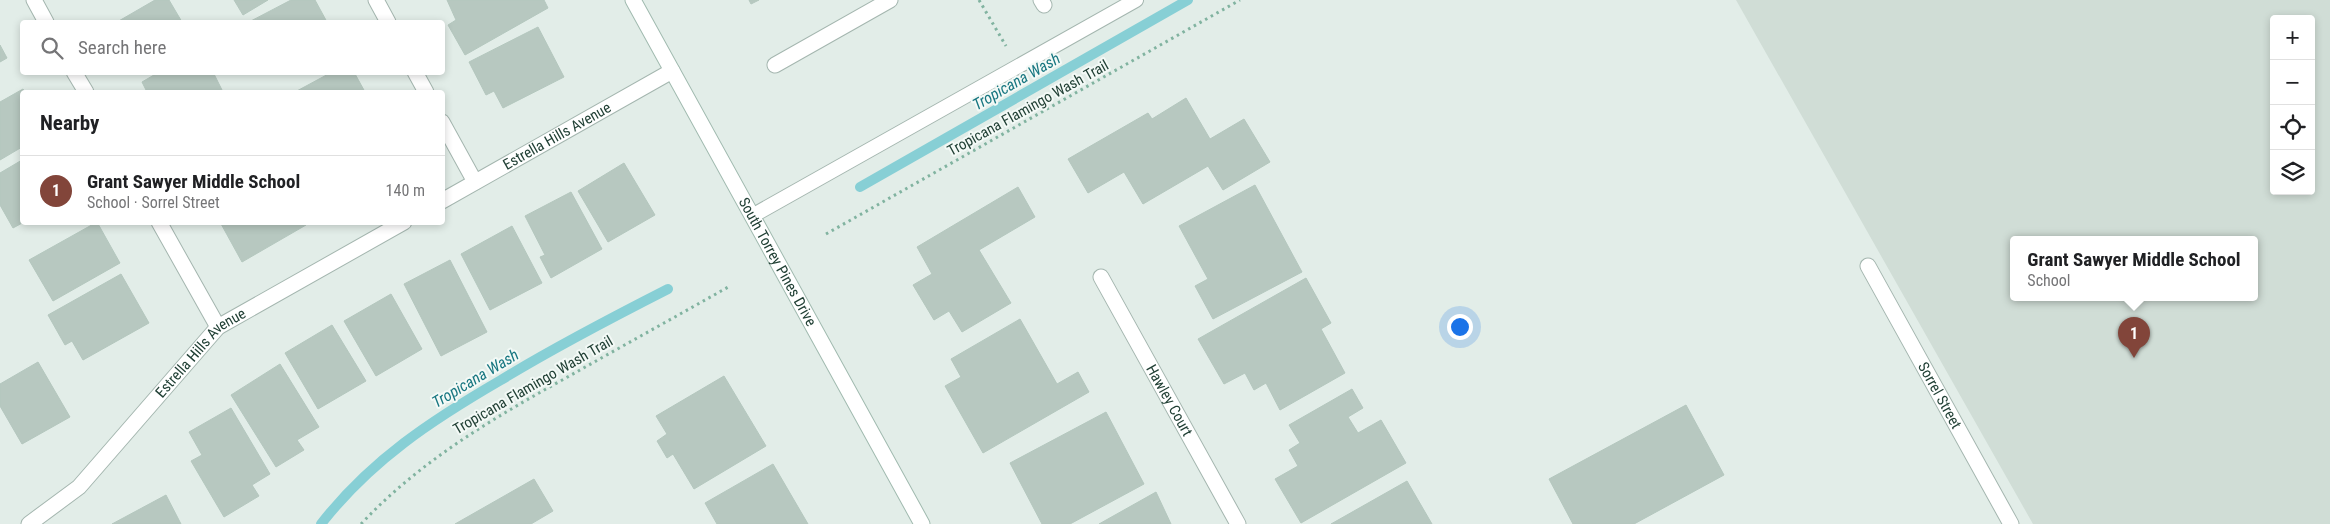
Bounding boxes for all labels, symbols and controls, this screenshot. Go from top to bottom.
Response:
map controls [2270,15,2315,195]
button: + [2270,15,2315,60]
search box [20,20,445,75]
icon: search [38,34,66,62]
text: Search here [78,36,166,59]
water label: Tropicana Wash [969,49,1063,114]
street label: Tropicana Flamingo Wash Trail [944,56,1112,160]
button: − [2270,60,2315,105]
street label: Estrella Hills Avenue [500,98,614,174]
button: locate [2270,105,2315,150]
text: Nearby [40,111,99,135]
button: layers [2270,150,2315,195]
text: Grant Sawyer Middle School [87,170,300,193]
text: 1 [52,181,60,200]
text: 140 m [386,181,425,200]
text: School · Sorrel Street [87,193,220,212]
street label: South Torrey Pines Drive [735,194,820,329]
popup [2010,236,2258,301]
text: Grant Sawyer Middle School [2027,248,2241,271]
text: School [2027,271,2071,290]
street label: Estrella Hills Avenue [152,304,249,401]
your location [1447,314,1473,340]
pin: 1 [2118,317,2150,358]
street label: Tropicana Flamingo Wash Trail [450,332,616,438]
water label: Tropicana Wash [428,345,522,412]
street label: Sorrel Street [1914,359,1965,432]
street label: Hawley Court [1142,361,1196,439]

